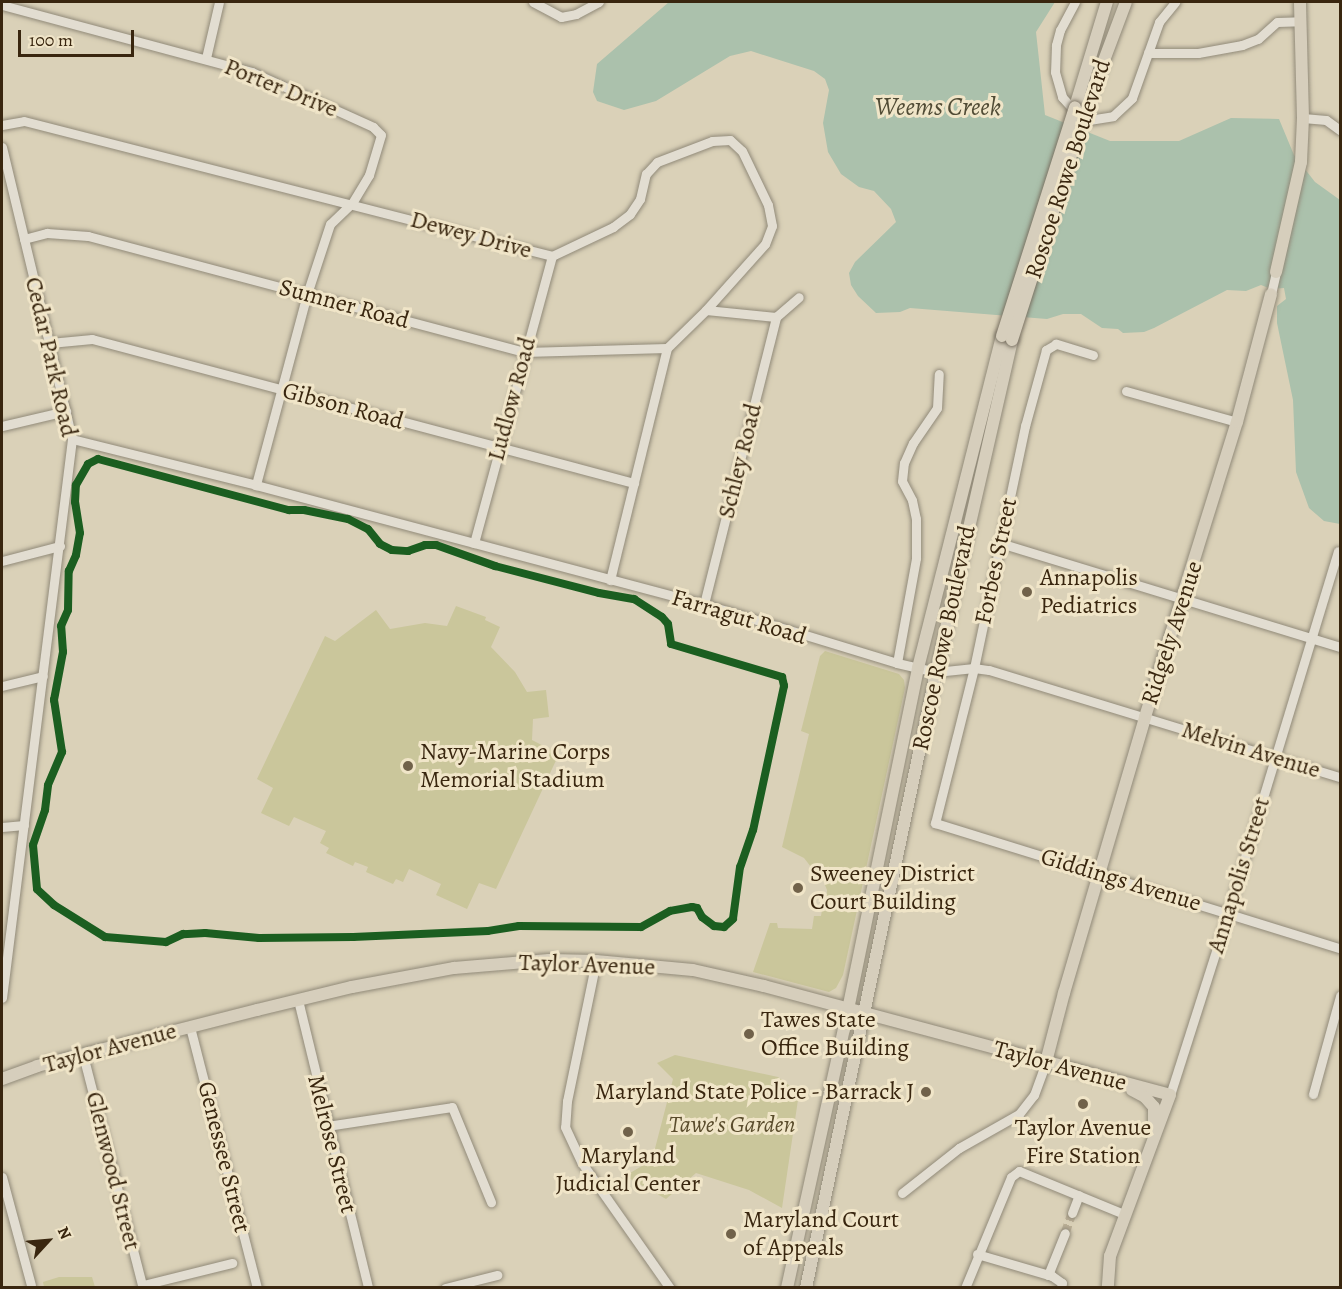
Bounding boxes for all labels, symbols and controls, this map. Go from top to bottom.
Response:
scale bar [21,18,136,56]
text: 100 m [29,28,73,52]
street label: Porter Drive [220,52,342,124]
street label: Roscoe Rowe Boulevard [1019,56,1117,282]
water label: Weems Creek [875,91,1001,123]
street label: Dewey Drive [407,205,535,265]
street label: Sumner Road [276,273,412,335]
street label: Cedar Park Road [19,274,83,440]
street label: Ludlow Road [482,334,542,464]
street label: Gibson Road [279,376,407,436]
street label: Schley Road [712,401,768,521]
street label: Forbes Street [969,495,1023,627]
street label: Roscoe Rowe Boulevard [906,523,982,753]
street label: Ridgely Avenue [1135,557,1209,709]
place label: Annapolis Pediatrics [1040,564,1138,620]
street label: Farragut Road [668,583,810,651]
marker: Annapolis Pediatrics [1018,583,1036,601]
street label: Melvin Avenue [1178,715,1324,785]
place label: Navy-Marine Corps Memorial Stadium [420,738,610,794]
marker: Navy-Marine Corps Memorial Stadium [401,759,415,773]
street label: Annapolis Street [1202,793,1276,957]
street label: Giddings Avenue [1037,842,1205,918]
place label: Sweeney District Court Building [810,860,975,916]
marker: Sweeney District Court Building [791,881,805,895]
street label: Taylor Avenue [518,948,656,982]
place label: Tawes State Office Building [761,1006,909,1062]
street label: Taylor Avenue [40,1016,180,1080]
marker: Tawes State Office Building [742,1027,756,1041]
street label: Taylor Avenue [990,1034,1130,1098]
street label: Melrose Street [301,1072,363,1216]
street label: Genessee Street [191,1078,257,1236]
place label: Maryland State Police - Barrack J [594,1078,914,1106]
marker: Maryland State Police - Barrack J [919,1085,933,1099]
street label: Glenwood Street [79,1089,147,1253]
marker: Taylor Avenue Fire Station [1076,1097,1090,1111]
park label: Tawe's Garden [669,1111,795,1139]
place label: Taylor Avenue Fire Station [1015,1114,1151,1170]
marker: Maryland Judicial Center [621,1125,635,1139]
place label: Maryland Judicial Center [556,1142,700,1198]
place label: Maryland Court of Appeals [743,1206,899,1262]
north arrow [18,1211,78,1271]
text: N [52,1223,77,1243]
marker: Maryland Court of Appeals [724,1227,738,1241]

